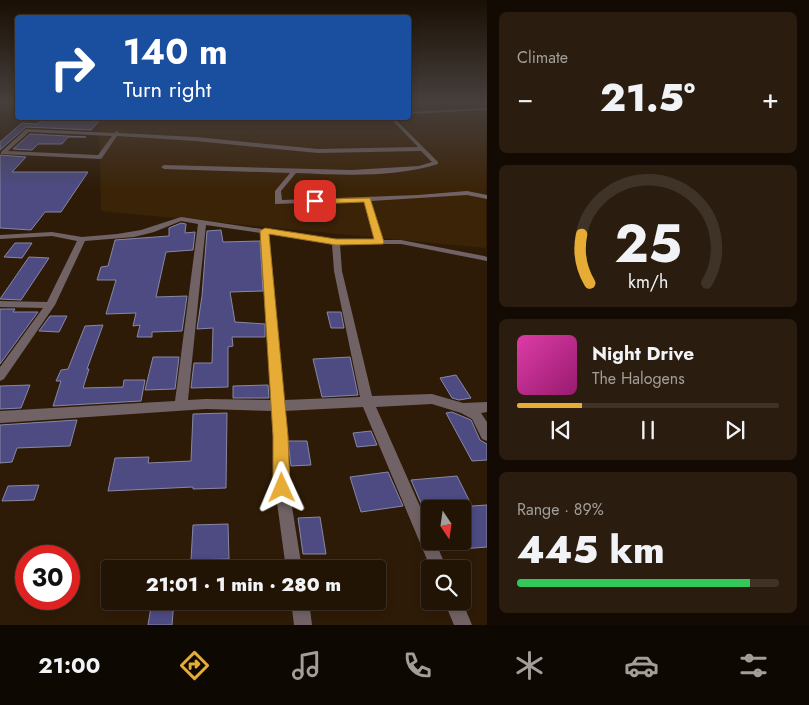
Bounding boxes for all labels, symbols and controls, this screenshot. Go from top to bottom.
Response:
text: 140 m [123,27,228,77]
icon: right [40,35,105,100]
text: Climate [517,46,568,69]
text: 21.5° [600,70,695,125]
text: Turn right [123,73,211,105]
text: − [517,78,534,119]
text: + [762,78,779,119]
pin [294,180,336,222]
icon: arrive [301,187,329,215]
text: 25 [614,206,682,282]
text: km/h [628,269,668,295]
text: Night Drive [592,340,694,367]
text: The Halogens [592,367,685,390]
icon: previous [547,416,575,444]
icon: pause [634,416,662,444]
icon: next [721,416,749,444]
position arrow [255,461,307,513]
text: Range · 89% [517,498,604,521]
north arrow [421,500,471,550]
map controls [421,500,471,610]
text: 445 km [517,522,665,577]
speed limit sign: 30 [15,545,80,610]
button: search [421,560,471,610]
text: 21:01 · 1 min · 280 m [146,571,341,598]
icon: directions [177,648,212,683]
icon: music [289,648,324,683]
icon: phone [400,648,435,683]
icon: climate [512,648,547,683]
icon: car [624,648,659,683]
icon: filters [736,648,771,683]
text: 21:00 [38,649,100,681]

